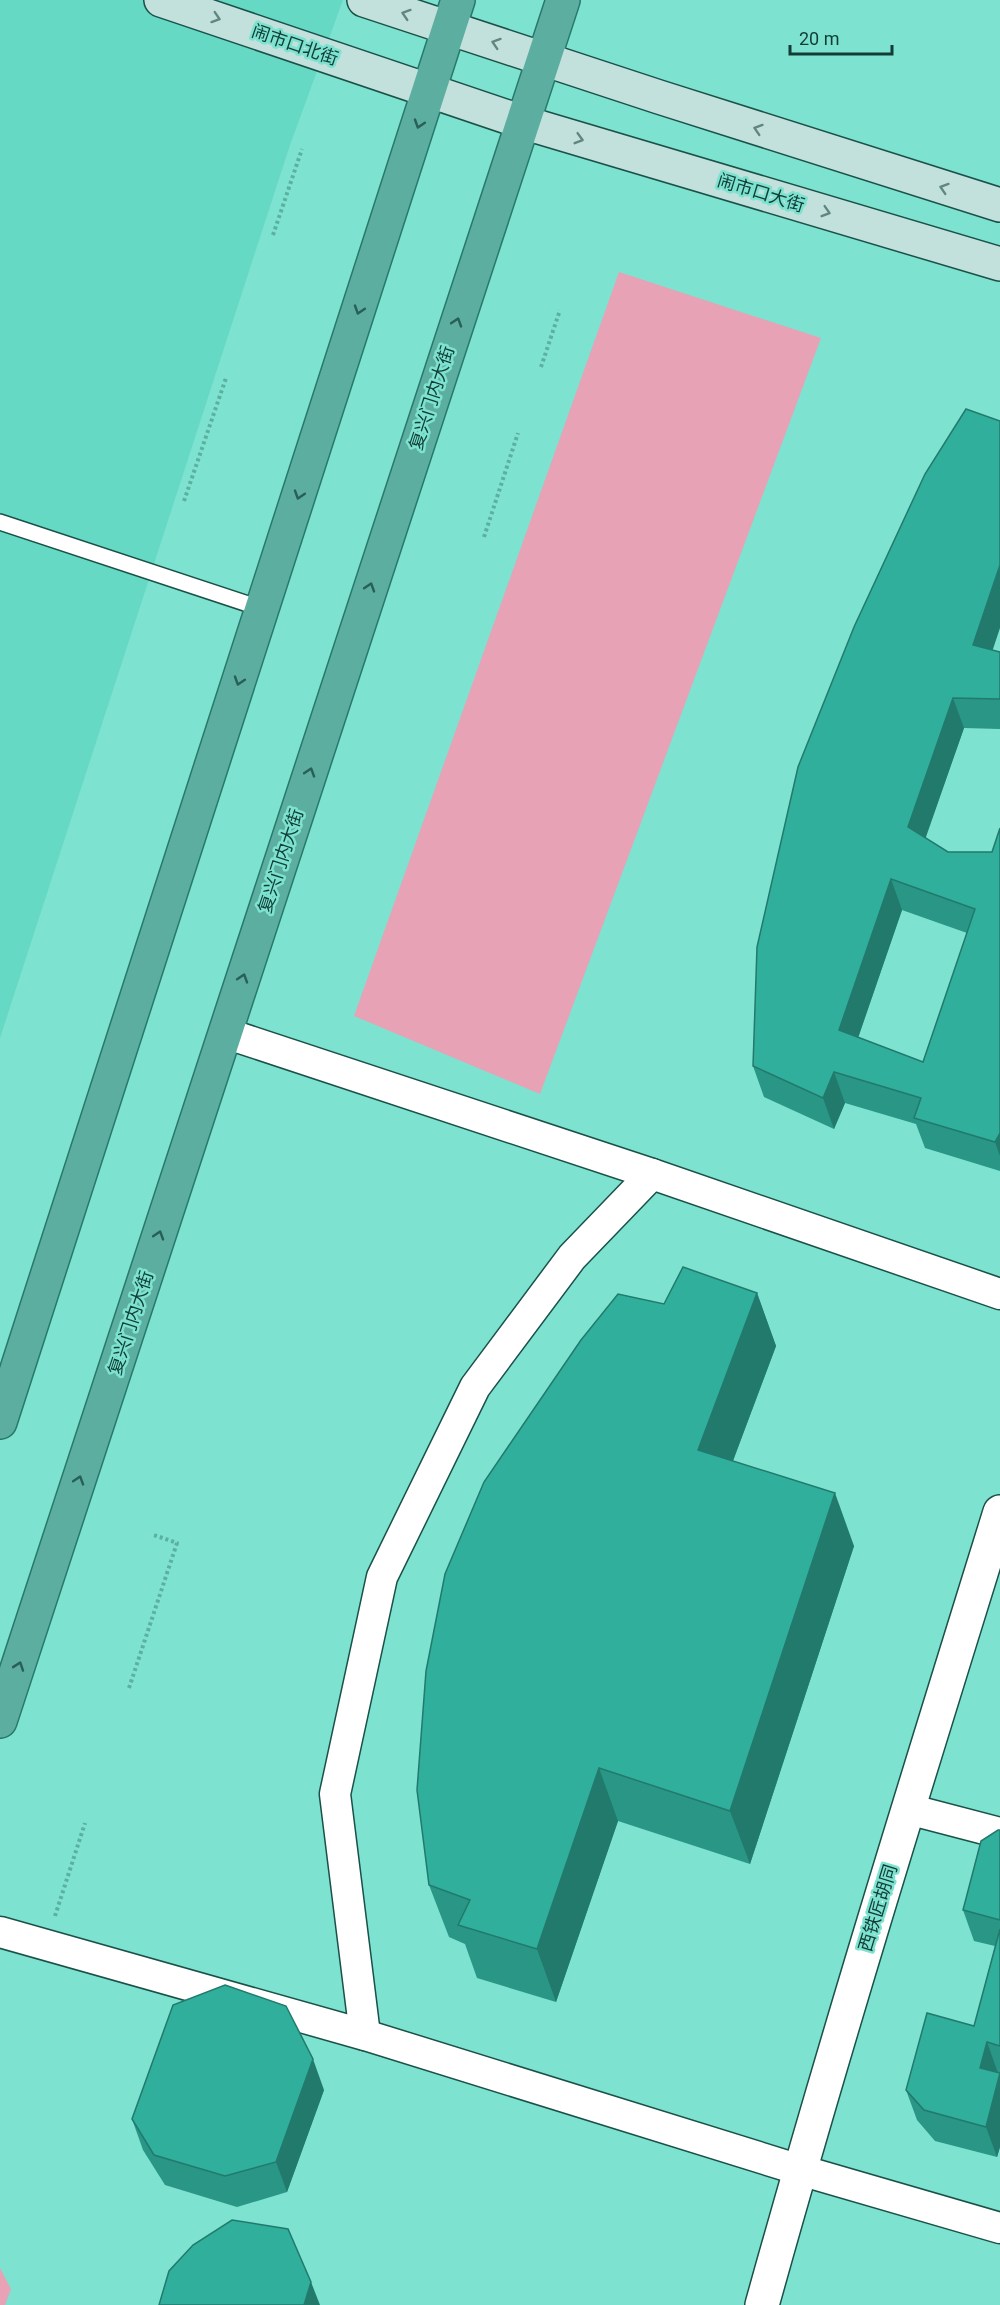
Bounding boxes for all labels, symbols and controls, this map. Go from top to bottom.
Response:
one-way arrow [401,9,412,21]
one-way arrow [210,11,221,24]
scale bar [790,18,892,56]
street label: 闹市口北街 [249,20,341,69]
text: 20 m [799,28,839,49]
one-way arrow [491,38,502,51]
one-way arrow [414,118,426,129]
one-way arrow [753,123,764,136]
one-way arrow [573,132,583,144]
street label: 闹市口大街 [715,169,807,216]
one-way arrow [939,183,950,195]
one-way arrow [820,205,831,217]
one-way arrow [354,304,366,315]
one-way arrow [450,317,462,328]
street label: 复兴门内大街 [405,343,458,452]
one-way arrow [294,489,306,500]
one-way arrow [363,582,376,593]
one-way arrow [234,675,246,686]
one-way arrow [303,768,315,778]
street label: 复兴门内大街 [254,806,307,915]
one-way arrow [236,973,248,984]
one-way arrow [152,1230,165,1241]
street label: 复兴门内大街 [104,1268,157,1377]
one-way arrow [72,1475,85,1486]
one-way arrow [11,1661,24,1672]
street label: 西铁匠胡同 [854,1862,901,1954]

